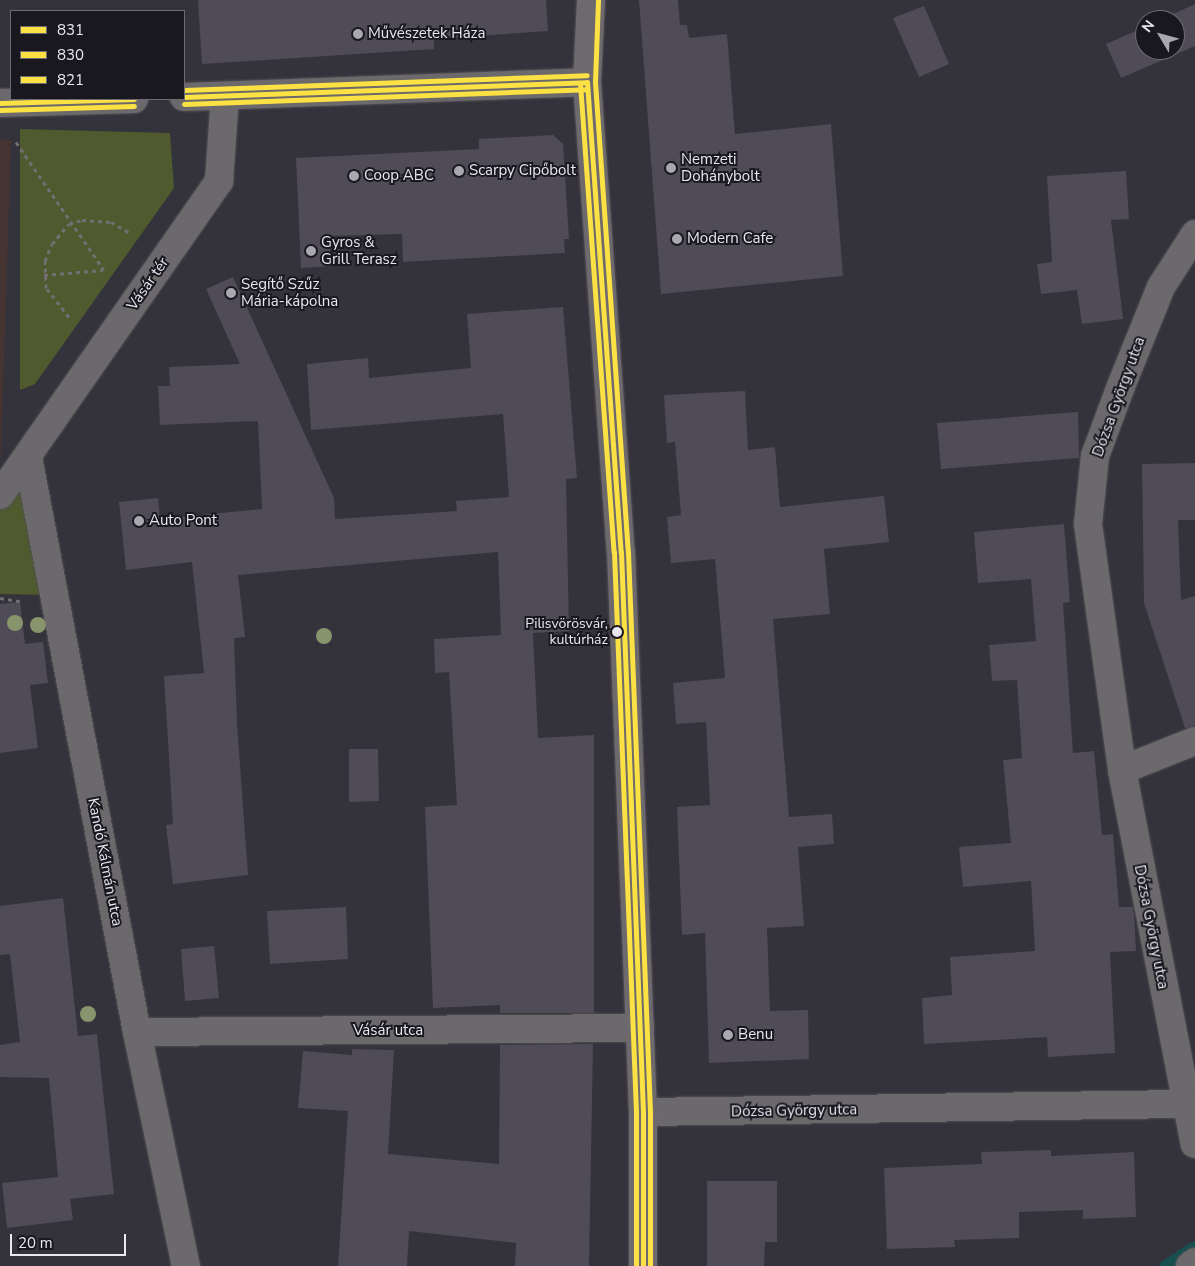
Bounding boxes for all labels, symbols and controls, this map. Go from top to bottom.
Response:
legend [10,10,185,100]
north arrow [1135,10,1185,60]
text: N [1138,16,1159,36]
text: 831 [57,20,84,40]
place label: Művészetek Háza [368,25,485,43]
marker: Művészetek Háza [352,28,364,40]
text: 830 [57,45,84,65]
text: 821 [57,70,84,90]
place label: Nemzeti Dohánybolt [681,150,760,185]
place label: Scarpy Cipőbolt [469,162,576,180]
marker: Nemzeti Dohánybolt [665,162,677,174]
marker: Scarpy Cipőbolt [453,165,465,177]
place label: Coop ABC [364,167,434,185]
marker: Coop ABC [348,170,360,182]
place label: Modern Cafe [687,230,773,248]
place label: Gyros & Grill Terasz [321,233,397,268]
marker: Modern Cafe [671,233,683,245]
marker: Gyros & Grill Terasz [305,245,317,257]
street label: Vásár tér [123,254,173,314]
place label: Segítő Szűz Mária-kápolna [241,275,338,310]
marker: Segítő Szűz Mária-kápolna [225,287,237,299]
street label: Dózsa György utca [1089,335,1149,459]
place label: Auto Pont [149,512,217,530]
marker: Auto Pont [133,515,145,527]
place label: Pilisvörösvár, kultúrház [525,616,608,648]
marker: Pilisvörösvár, kultúrház [612,627,622,637]
street label: Kandó Kálmán utca [84,796,126,928]
street label: Dózsa György utca [1130,863,1172,991]
street label: Vásár utca [353,1022,423,1040]
place label: Benu [738,1026,773,1044]
marker: Benu [722,1029,734,1041]
street label: Dózsa György utca [731,1101,857,1121]
scale bar [12,1224,129,1256]
text: 20 m [18,1233,53,1253]

